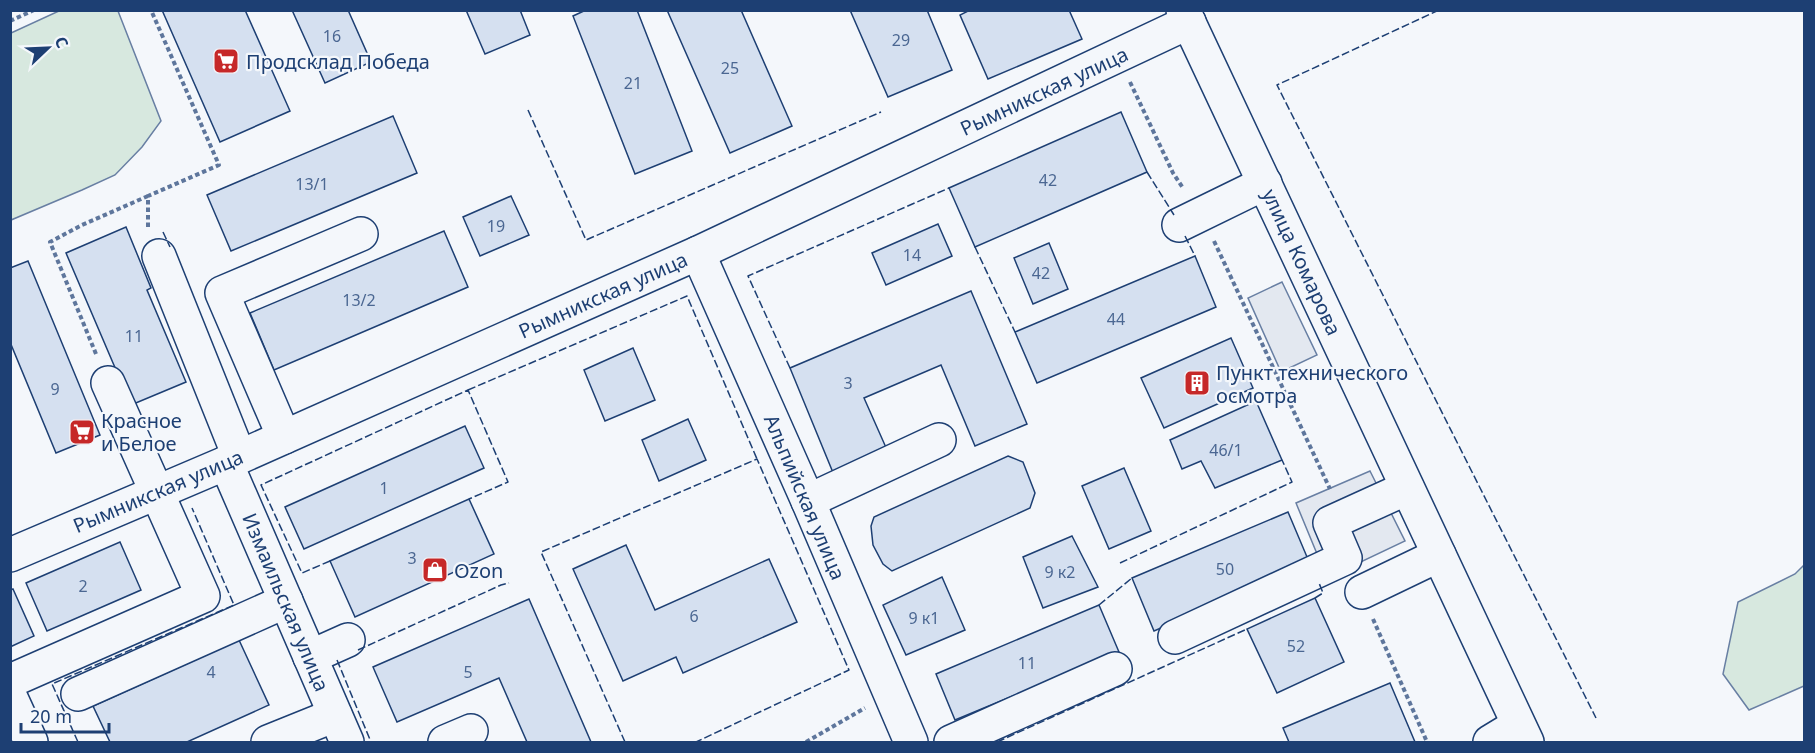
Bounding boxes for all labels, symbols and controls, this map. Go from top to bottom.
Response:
north arrow [18,18,78,78]
house number: 16 [323,25,341,47]
house number: 29 [892,29,910,51]
text: С [50,33,74,51]
street label: Рымникская улица [956,40,1132,142]
supermarket icon: Продсклад Победа [211,46,241,76]
place label: Продсклад Победа [246,48,430,75]
house number: 25 [721,57,739,79]
house number: 21 [624,72,642,94]
house number: 42 [1039,169,1057,191]
house number: 13/1 [295,173,329,195]
street label: улица Комарова [1256,184,1348,340]
house number: 19 [487,215,505,237]
house number: 14 [903,244,921,266]
street label: Рымникская улица [514,246,692,344]
house number: 42 [1032,262,1050,284]
house number: 13/2 [342,289,376,311]
house number: 44 [1107,308,1125,330]
house number: 11 [125,325,143,347]
place label: Пункт технического осмотра [1216,359,1408,409]
building icon: Пункт технического осмотра [1182,368,1212,398]
house number: 3 [843,372,853,394]
house number: 9 [50,378,60,400]
place label: Красное и Белое [101,407,182,457]
street label: Альпийская улица [758,410,852,584]
supermarket icon: Красное и Белое [67,417,97,447]
house number: 46/1 [1209,439,1243,461]
street label: Рымникская улица [69,443,247,539]
house number: 1 [379,477,389,499]
street label: Измаильская улица [236,509,336,695]
house number: 3 [407,547,417,569]
shop icon: Ozon [420,555,450,585]
place label: Ozon [454,557,503,584]
house number: 50 [1216,558,1234,580]
house number: 9 к2 [1045,561,1075,583]
house number: 2 [78,575,88,597]
house number: 6 [689,605,699,627]
house number: 9 к1 [909,607,939,629]
house number: 52 [1287,635,1305,657]
house number: 11 [1018,652,1036,674]
house number: 4 [206,661,216,683]
house number: 5 [463,661,473,683]
scale bar [21,696,110,734]
text: 20 m [30,704,72,728]

